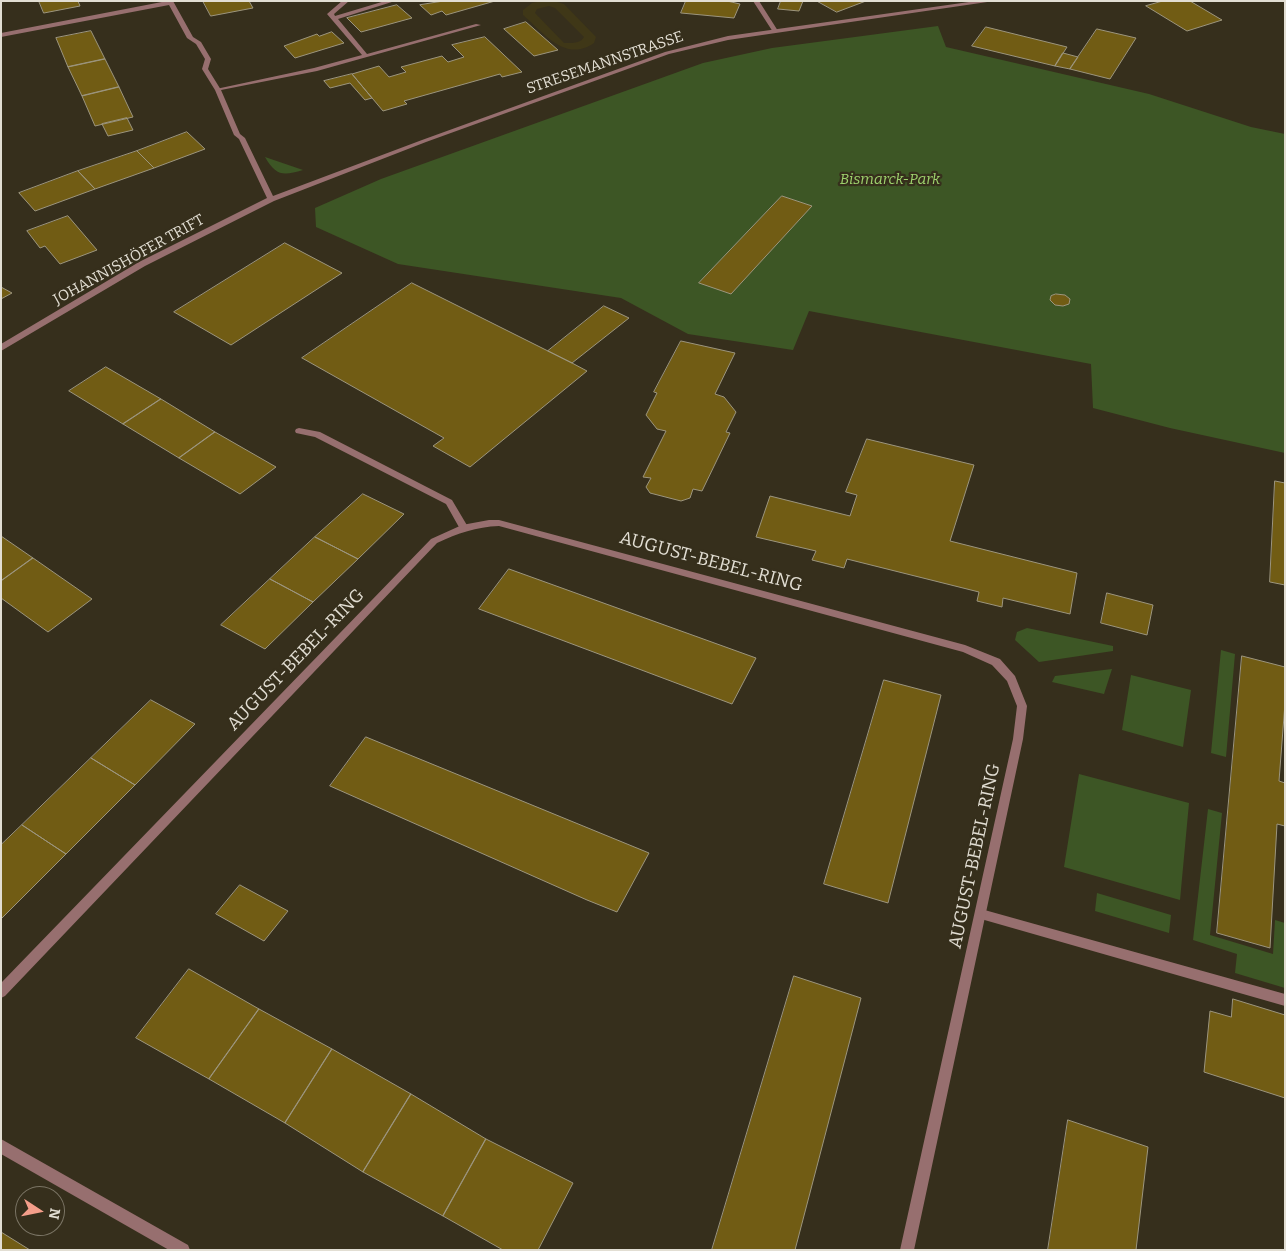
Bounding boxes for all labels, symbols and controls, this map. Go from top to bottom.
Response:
street label: STRESEMANNSTRASSE [524,28,686,98]
park label: Bismarck-Park [840,171,940,189]
street label: JOHANNISHÖFER TRIFT [50,211,208,309]
street label: AUGUST-BEBEL-RING [617,527,805,597]
street label: AUGUST-BEBEL-RING [223,585,369,735]
street label: AUGUST-BEBEL-RING [945,762,1005,950]
north arrow [15,1186,65,1236]
text: N [45,1207,64,1221]

